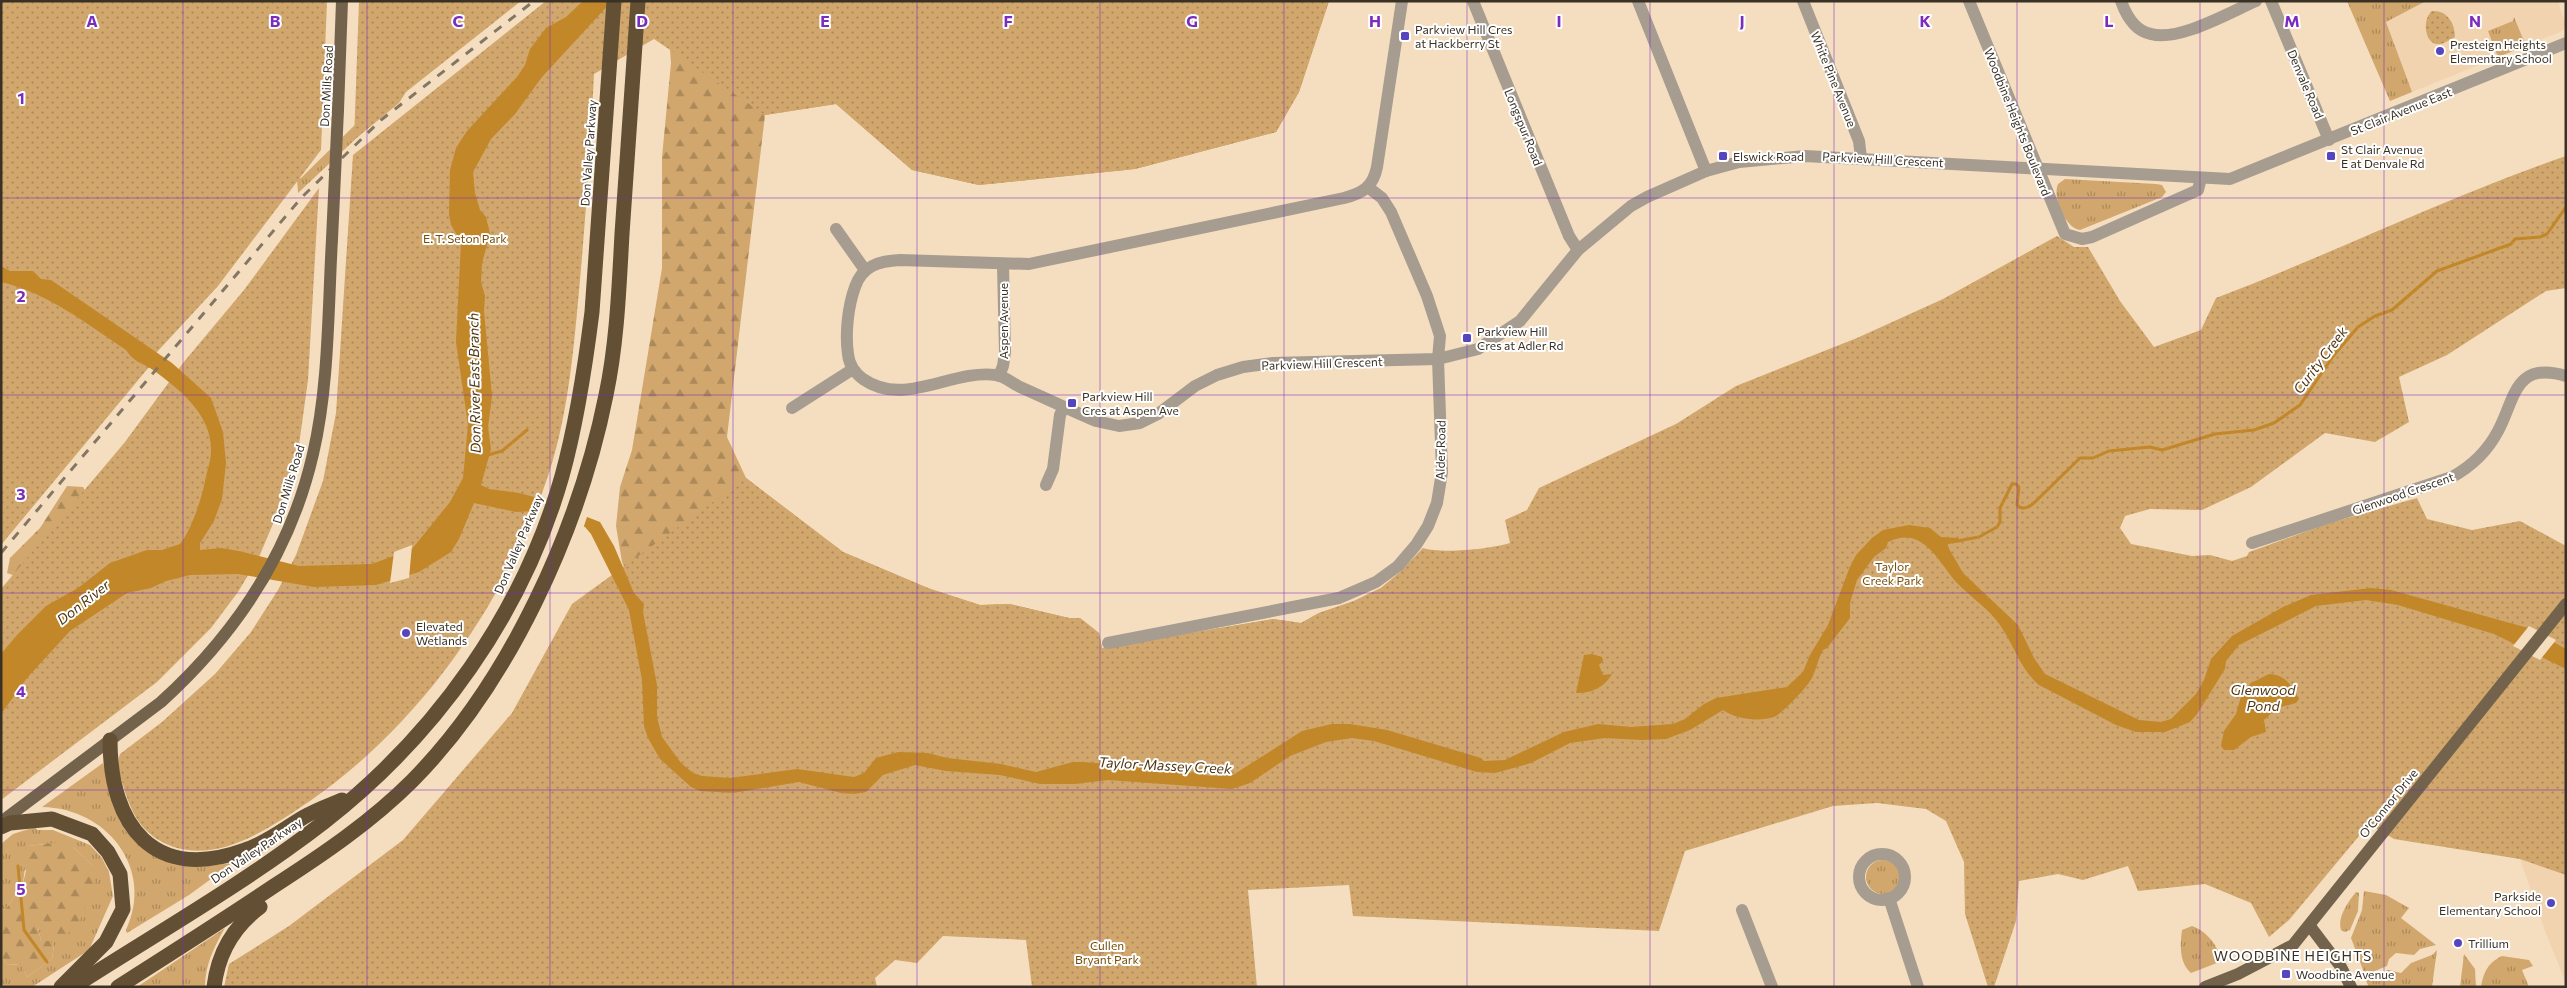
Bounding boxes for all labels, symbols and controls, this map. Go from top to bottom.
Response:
text: A [86,11,98,30]
text: B [270,11,281,30]
text: C [453,11,464,30]
text: D [636,11,648,30]
text: E [820,11,830,30]
text: F [1003,11,1013,30]
text: G [1186,11,1198,30]
text: H [1369,11,1381,30]
text: I [1556,11,1562,30]
text: J [1739,11,1745,30]
text: K [1919,11,1931,30]
text: L [2104,11,2114,30]
text: M [2284,11,2300,30]
text: N [2469,11,2481,30]
place label: Parkview Hill Cres at Hackberry St [1415,22,1513,50]
street label: White Pine Avenue [1808,29,1860,129]
marker: Parkview Hill Cres at Hackberry St [1399,30,1411,42]
place label: Presteign Heights Elementary School [2450,37,2552,65]
street label: Don Mills Road [317,45,335,127]
marker: Presteign Heights Elementary School [2434,45,2446,57]
street label: Woodbine Heights Boulevard [1982,46,2054,198]
street label: Denvale Road [2285,47,2327,121]
street label: St Clair Avenue East [2348,84,2454,138]
street label: Longspur Road [1502,86,1546,168]
text: 1 [17,88,25,107]
street label: Don Valley Parkway [577,99,599,207]
place label: St Clair Avenue E at Denvale Rd [2341,142,2424,170]
place label: Elswick Road [1733,149,1804,163]
street label: Parkview Hill Crescent [1822,149,1944,169]
marker: Elswick Road [1717,150,1729,162]
marker: St Clair Avenue E at Denvale Rd [2325,150,2337,162]
park label: E. T. Seton Park [423,231,507,245]
street label: Aspen Avenue [996,283,1010,359]
text: 2 [16,286,26,305]
water label: Don River East Branch [464,313,484,453]
water label: Curity Creek [2289,323,2351,397]
place label: Parkview Hill Cres at Adler Rd [1477,324,1563,352]
marker: Parkview Hill Cres at Adler Rd [1461,332,1473,344]
street label: Parkview Hill Crescent [1261,354,1383,372]
place label: Parkview Hill Cres at Aspen Ave [1082,389,1179,417]
marker: Parkview Hill Cres at Aspen Ave [1066,397,1078,409]
street label: Alder Road [1432,420,1448,480]
street label: Don Mills Road [269,443,307,525]
street label: Glenwood Crescent [2350,469,2456,517]
text: 3 [16,484,26,503]
street label: Don Valley Parkway [491,492,545,596]
park label: Taylor Creek Park [1862,559,1922,587]
water label: Don River [53,576,113,628]
place label: Elevated Wetlands [416,619,467,647]
marker: Elevated Wetlands [400,627,412,639]
text: 4 [16,681,26,700]
water label: Glenwood Pond [2231,681,2296,714]
water label: Taylor-Massey Creek [1098,753,1232,777]
street label: O'Connor Drive [2356,766,2420,840]
street label: Don Valley Parkway [208,814,304,886]
text: 5 [16,879,26,898]
place label: Parkside Elementary School [2439,889,2541,917]
marker: Parkside Elementary School [2545,897,2557,909]
place label: Trillium [2468,936,2509,950]
marker: Trillium [2452,937,2464,949]
park label: Cullen Bryant Park [1075,938,1140,966]
district label: WOODBINE HEIGHTS [2214,947,2372,964]
place label: Woodbine Avenue [2296,967,2394,981]
marker: Woodbine Avenue [2280,968,2292,980]

